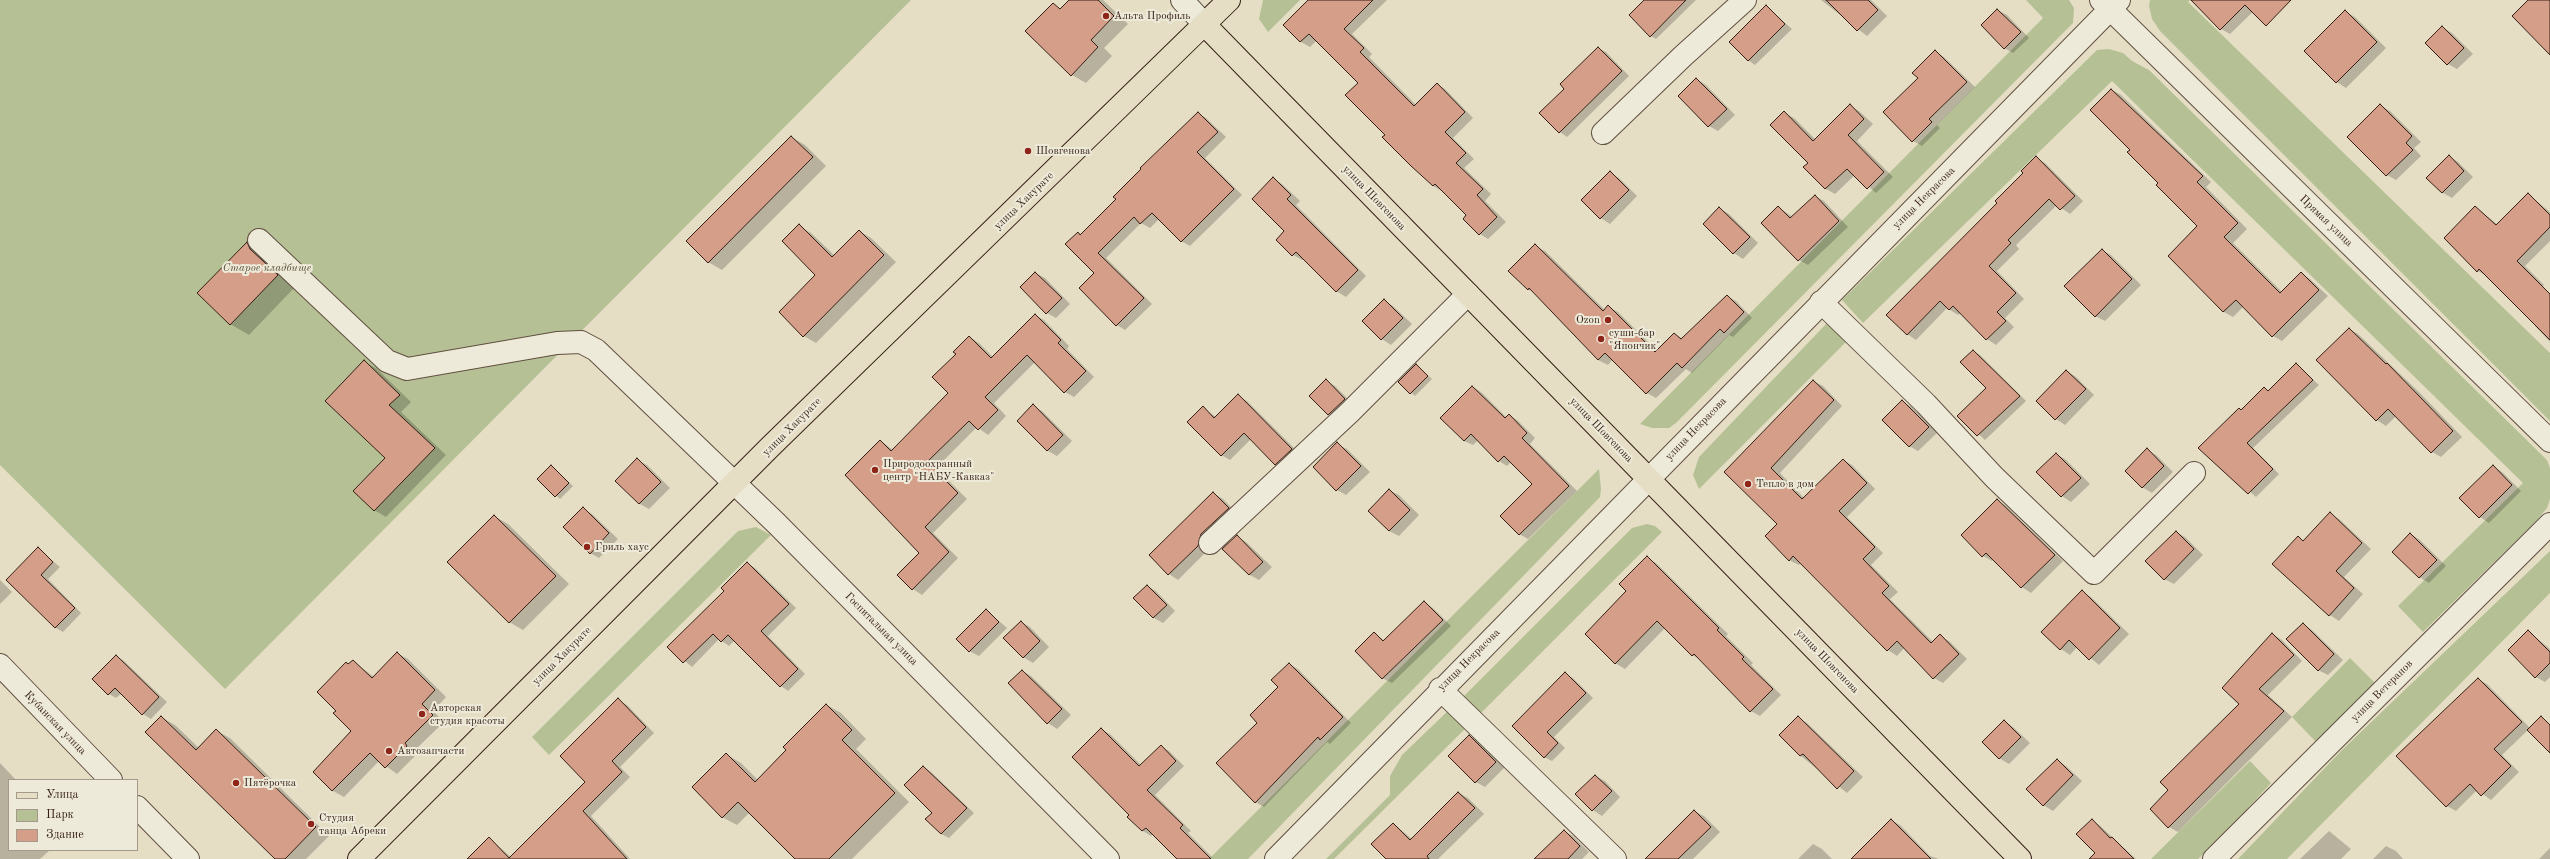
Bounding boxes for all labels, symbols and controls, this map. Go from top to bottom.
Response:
place label: Альта Профиль [1114,9,1190,23]
marker: Альта Профиль [1101,11,1111,21]
place label: Шовгенова [1036,144,1090,158]
marker: Шовгенова [1023,146,1033,156]
street label: улица Шовгенова [1340,163,1408,233]
street label: улица Некрасова [1890,164,1958,232]
street label: улица Хакурате [991,169,1057,233]
street label: Прямая улица [2297,192,2355,250]
park label: Старое кладбище [223,261,311,275]
place label: Ozon [1576,313,1600,327]
marker: Ozon [1603,315,1613,325]
place label: суши-бар "Япончик" [1609,326,1660,352]
marker: суши-бар "Япончик" [1596,334,1606,344]
street label: улица Хакурате [760,395,824,459]
street label: улица Шовгенова [1567,395,1635,465]
street label: улица Некрасова [1663,395,1729,463]
place label: Природоохранный центр "НАБУ-Кавказ" [883,457,994,483]
marker: Природоохранный центр "НАБУ-Кавказ" [870,465,880,475]
place label: Тепло в дом [1756,477,1814,491]
marker: Тепло в дом [1743,479,1753,489]
place label: Гриль хаус [595,540,649,554]
marker: Гриль хаус [582,542,592,552]
street label: Госпитальная улица [842,590,920,668]
street label: улица Хакурате [530,624,594,688]
street label: улица Некрасова [1435,626,1503,694]
street label: улица Шовгенова [1793,626,1861,696]
street label: улица Ветеранов [2348,657,2416,725]
street label: Кубанская улица [21,688,89,758]
place label: Авторская студия красоты [430,701,505,727]
marker: Авторская студия красоты [417,709,427,719]
place label: Автозапчасти [397,744,464,758]
marker: Автозапчасти [384,746,394,756]
place label: Пятёрочка [244,776,296,790]
marker: Пятёрочка [231,778,241,788]
legend [8,779,138,851]
text: Улица [46,789,79,801]
text: Парк [46,809,74,821]
place label: Студия танца Абреки [319,811,386,837]
marker: Студия танца Абреки [306,819,316,829]
text: Здание [46,829,84,841]

